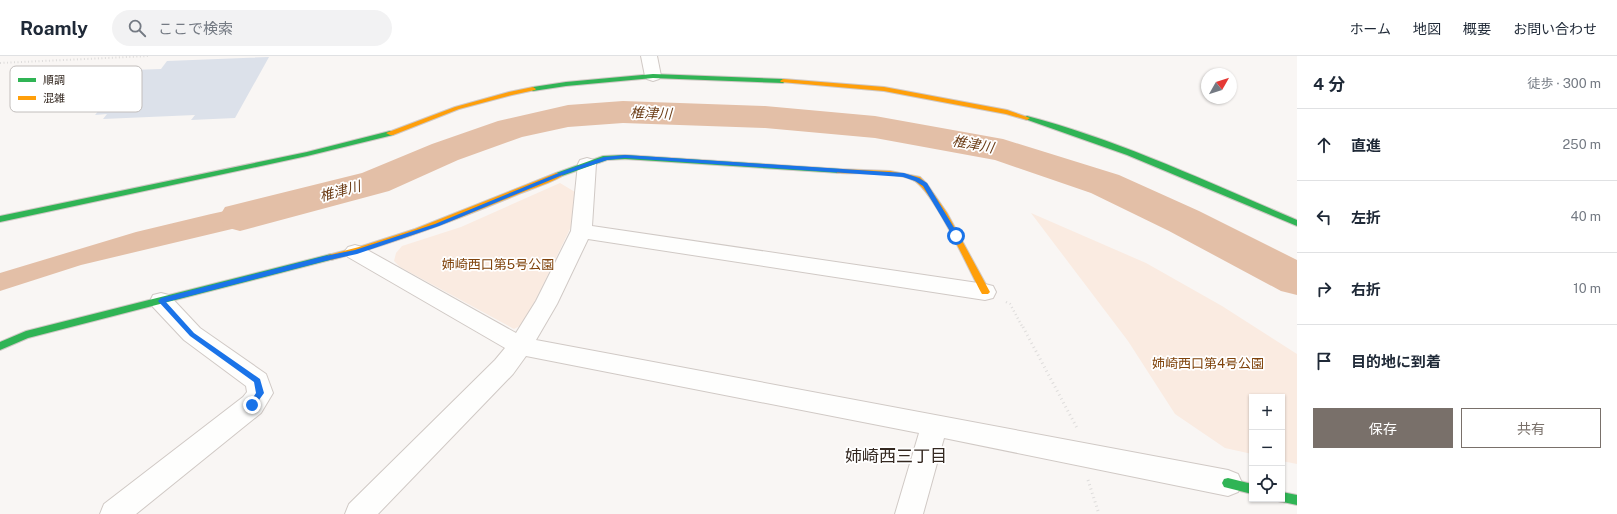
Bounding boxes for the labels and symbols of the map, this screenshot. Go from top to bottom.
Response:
legend [10,66,142,112]
north arrow [1201,68,1237,104]
text: 順調 [43,74,65,86]
text: 混雑 [43,92,65,104]
water label: 椎津川 [630,104,674,122]
water label: 椎津川 [951,132,997,156]
water label: 椎津川 [318,177,364,204]
route start [947,227,965,245]
park label: 姉崎西口第5号公園 [442,257,554,272]
park label: 姉崎西口第4号公園 [1152,356,1264,371]
route end [243,396,261,414]
district label: 姉崎西三丁目 [845,446,947,466]

